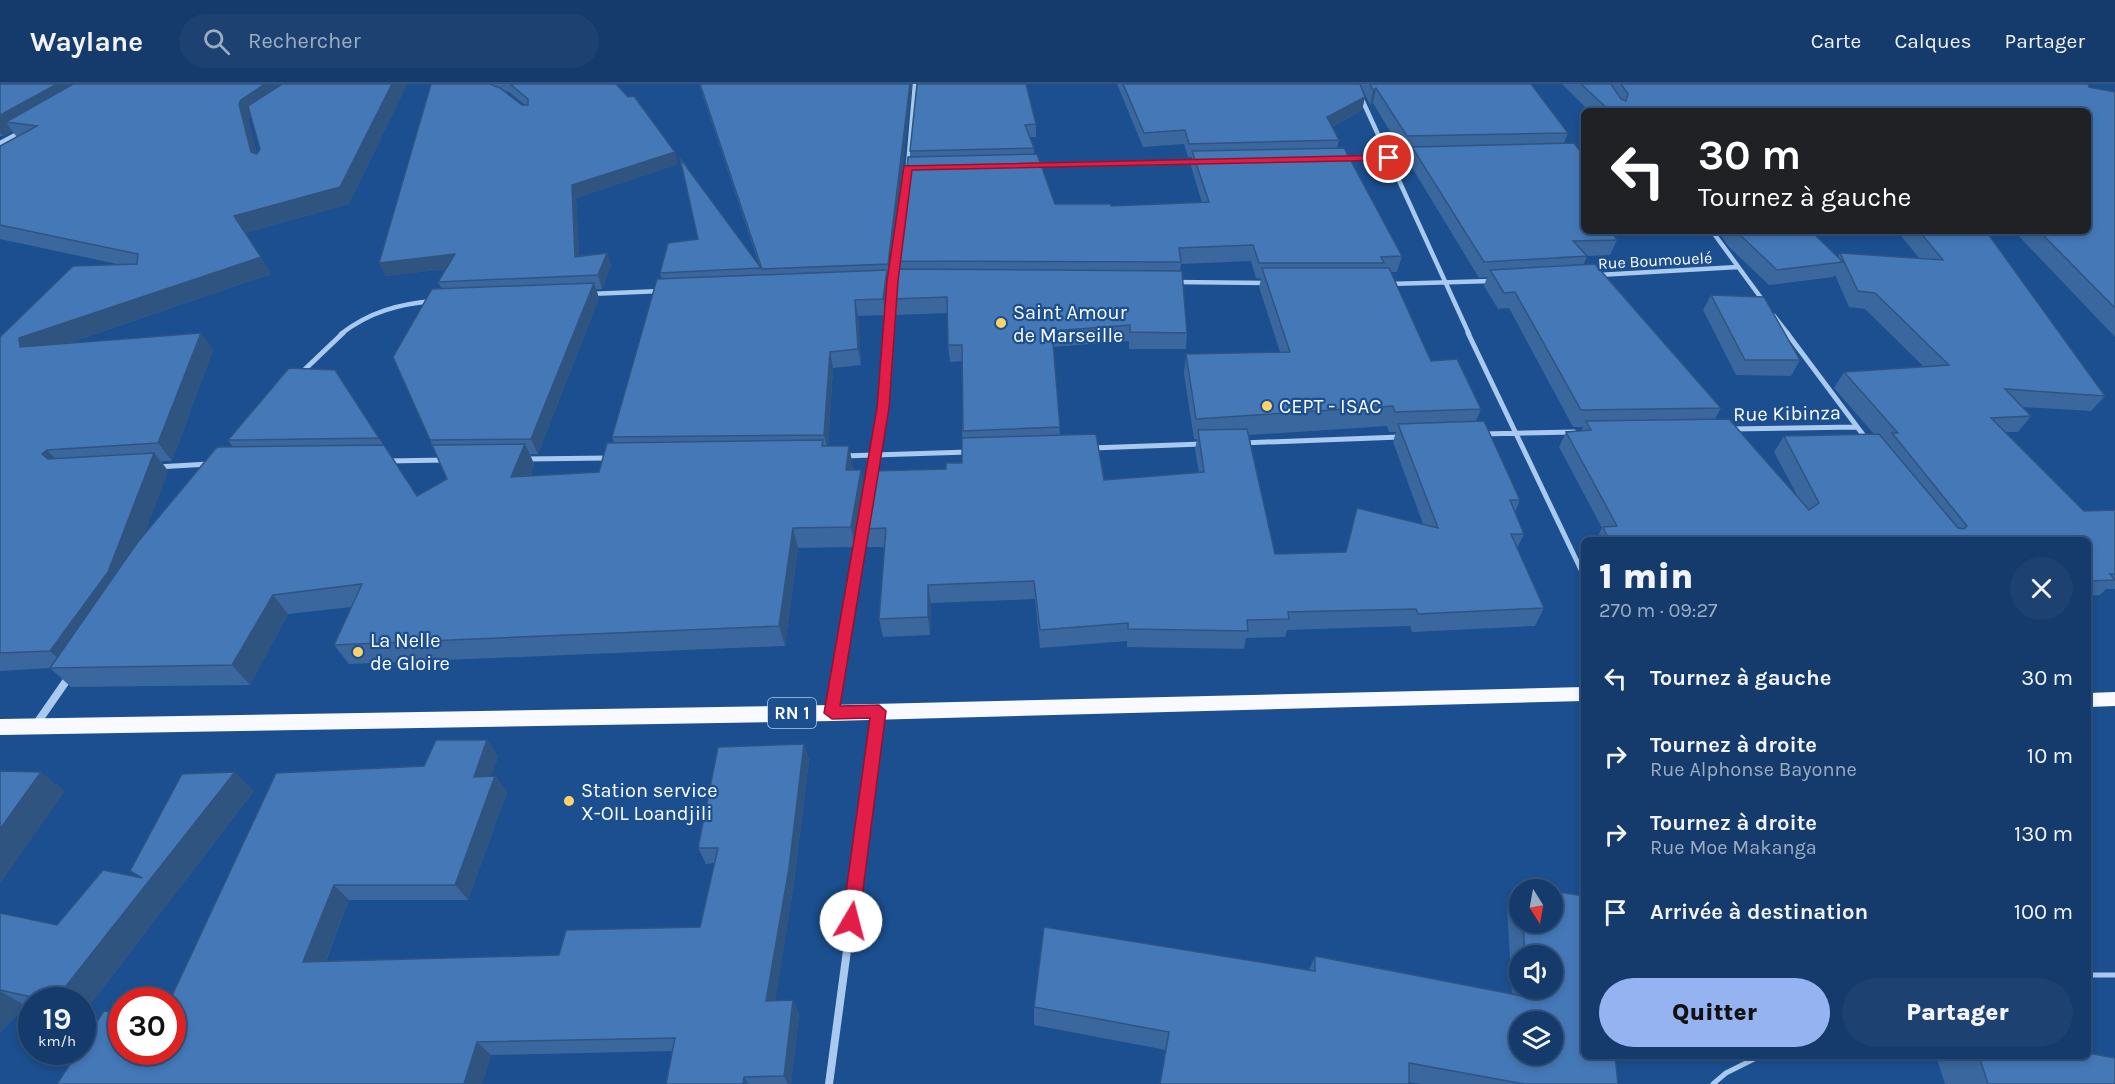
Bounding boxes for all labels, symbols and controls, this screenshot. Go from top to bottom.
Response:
search box [179,14,599,68]
text: Waylane [30,25,143,58]
icon: search [200,25,233,58]
text: Rechercher [248,28,361,54]
text: Carte [1811,29,1861,53]
text: Calques [1894,29,1972,53]
text: Partager [2005,29,2085,53]
text: 30 m [1698,130,1801,180]
pin [1363,132,1414,183]
icon: left [1599,132,1677,210]
icon: arrive [1372,141,1405,174]
text: Tournez à gauche [1698,181,1911,213]
street label: Rue Boumouelé [1598,248,1713,273]
place label: Saint Amour de Marseille [1013,301,1128,347]
marker: Saint Amour de Marseille [994,316,1008,330]
place label: CEPT - ISAC [1279,395,1381,418]
marker: CEPT - ISAC [1260,399,1274,413]
street label: Rue Kibinza [1733,401,1841,426]
text: 1 min [1599,555,1693,597]
button: close [2010,557,2073,620]
text: 270 m · 09:27 [1599,599,1717,622]
place label: La Nelle de Gloire [370,629,450,675]
marker: La Nelle de Gloire [351,645,365,659]
icon: left [1599,662,1632,695]
text: Tournez à gauche [1650,665,1831,691]
text: 30 m [2021,665,2073,691]
road number: RN 1 [768,698,816,728]
text: Tournez à droite [1650,732,1817,758]
icon: right [1599,740,1632,773]
text: 10 m [2027,743,2073,769]
text: Rue Alphonse Bayonne [1650,758,1857,781]
place label: Station service X-OIL Loandjili [581,779,717,825]
marker: Station service X-OIL Loandjili [562,794,576,808]
text: Tournez à droite [1650,810,1817,836]
icon: right [1599,818,1632,851]
text: 130 m [2014,821,2073,847]
text: Rue Moe Makanga [1650,836,1817,859]
north arrow [1509,879,1563,933]
map controls [1509,879,1563,1065]
position arrow [819,889,883,953]
icon: arrive [1599,896,1632,929]
text: Arrivée à destination [1650,899,1868,925]
text: 100 m [2014,899,2073,925]
button: sound [1509,945,1563,999]
button: Quitter [1599,978,1830,1047]
button: Partager [1842,978,2073,1047]
speed limit sign: 30 [108,987,186,1065]
text: 19 [42,1001,71,1037]
button: layers [1509,1011,1563,1065]
text: km/h [38,1032,76,1050]

